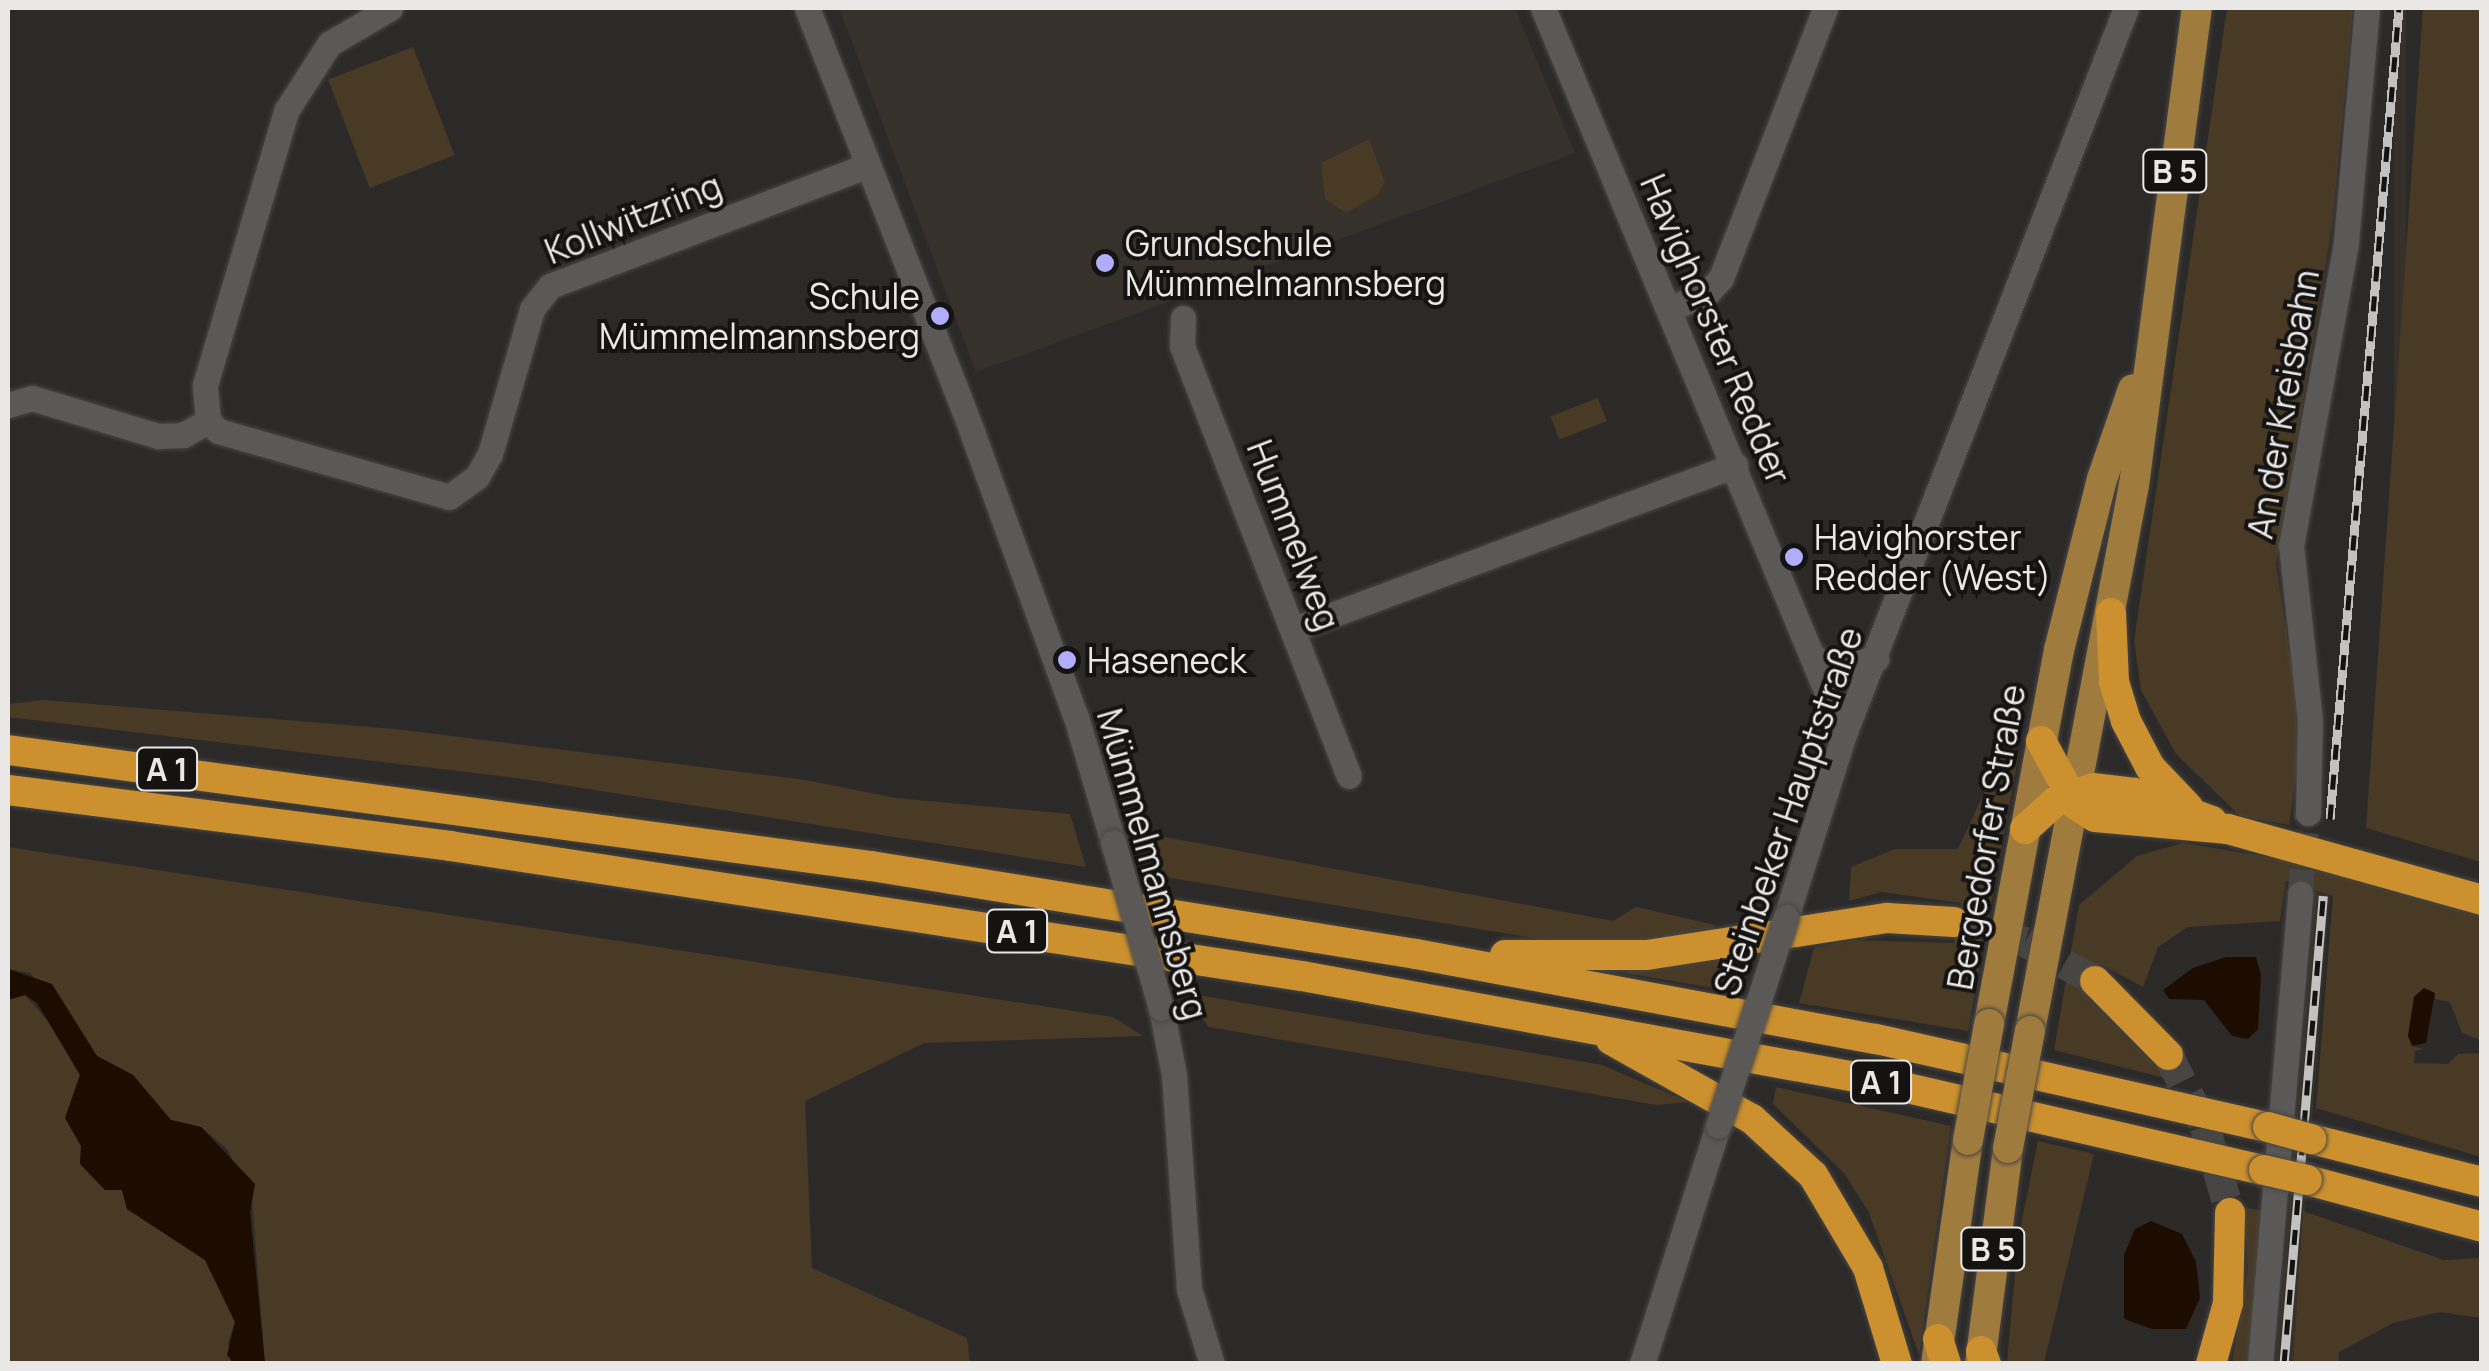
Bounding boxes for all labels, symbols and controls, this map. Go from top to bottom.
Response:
road number: B 5 [2140,144,2210,198]
street label: Kollwitzring [539,164,727,272]
street label: Havighorster Redder [1632,168,1800,490]
place label: Grundschule Mümmelmannsberg [1125,222,1446,304]
marker: Grundschule Mümmelmannsberg [1094,252,1116,274]
street label: An der Kreisbahn [2239,266,2327,542]
place label: Schule Mümmelmannsberg [599,275,920,357]
marker: Schule Mümmelmannsberg [929,305,951,327]
street label: Hummelweg [1239,434,1349,636]
place label: Havighorster Redder (West) [1814,516,2051,598]
marker: Havighorster Redder (West) [1783,546,1805,568]
street label: Steinbeker Hauptstraße [1705,621,1871,1001]
place label: Haseneck [1087,639,1247,681]
marker: Haseneck [1056,649,1078,671]
street label: Bergedorfer Straße [1938,681,2034,993]
street label: Mümmelmannsberg [1089,704,1217,1024]
road number: A 1 [134,742,200,796]
road number: A 1 [984,904,1050,958]
road number: A 1 [1848,1055,1914,1109]
road number: B 5 [1958,1222,2028,1276]

